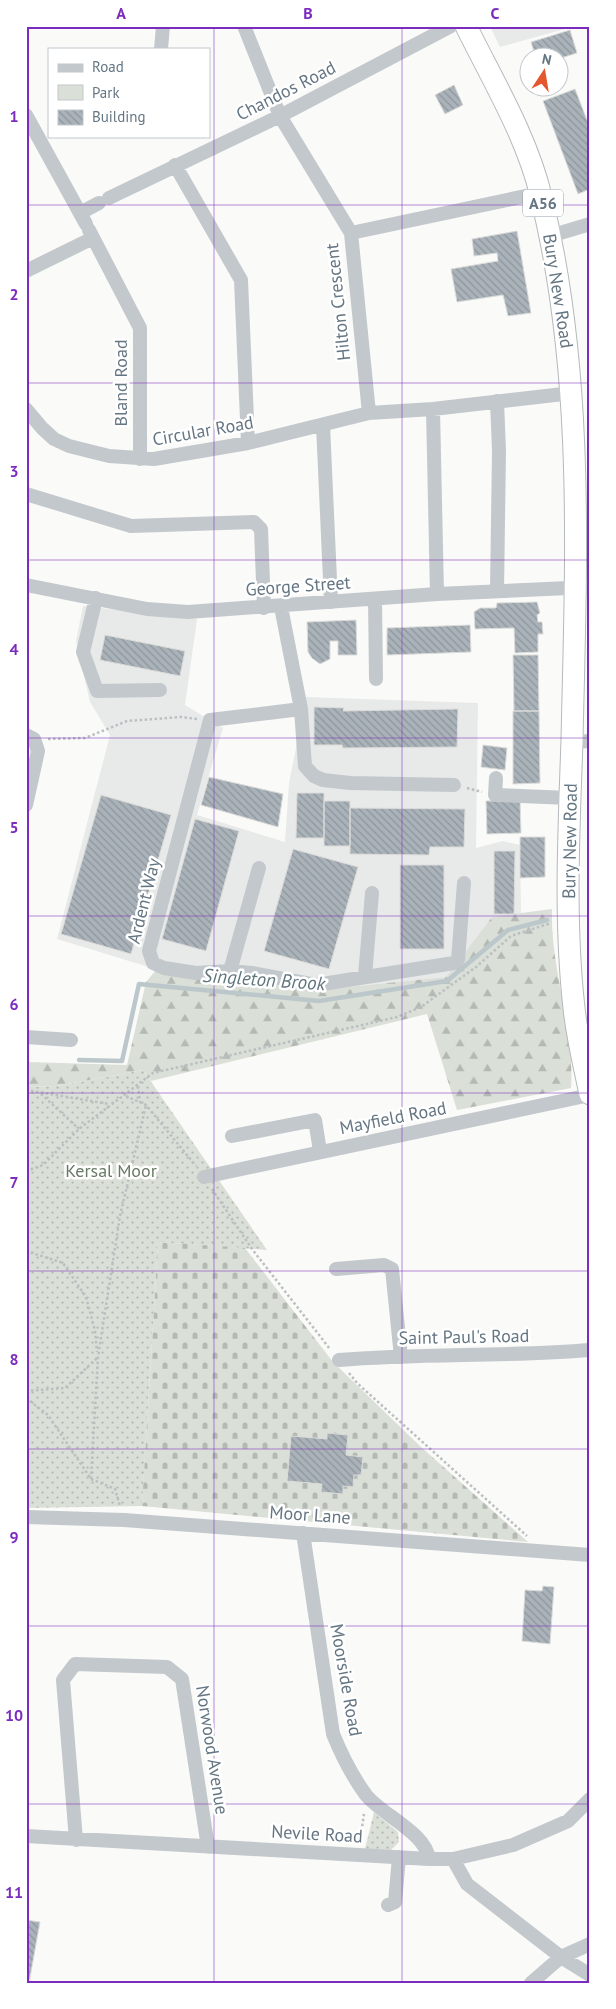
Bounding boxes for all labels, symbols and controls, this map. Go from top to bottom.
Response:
text: A [116,3,126,23]
text: B [303,3,313,23]
text: C [491,3,500,23]
legend [48,48,210,138]
north arrow [518,48,568,98]
text: N [540,50,553,69]
street label: Chandos Road [232,56,339,125]
text: Road [92,57,124,76]
text: Park [92,83,120,102]
text: 1 [9,106,19,126]
text: Building [92,107,146,126]
road number: A56 [523,190,563,217]
street label: Bury New Road [538,232,579,350]
street label: Hilton Crescent [320,242,355,362]
text: 2 [9,284,19,304]
street label: Bland Road [109,339,132,427]
street label: Circular Road [151,410,255,451]
text: 3 [9,461,19,481]
street label: George Street [245,570,351,601]
text: 4 [9,639,19,659]
street label: Bury New Road [557,783,582,899]
text: 5 [9,817,19,837]
street label: Ardent Way [122,855,165,946]
water label: Singleton Brook [202,963,327,995]
text: 6 [9,994,19,1014]
street label: Mayfield Road [338,1096,448,1139]
park label: Kersal Moor [65,1159,157,1182]
text: 7 [9,1172,19,1192]
street label: Saint Paul's Road [398,1324,530,1349]
text: 8 [9,1349,19,1369]
street label: Moor Lane [269,1500,351,1529]
text: 9 [9,1527,19,1547]
street label: Moorside Road [325,1622,368,1738]
street label: Norwood Avenue [191,1684,234,1816]
text: 10 [5,1705,23,1725]
street label: Nevile Road [271,1820,363,1847]
text: 11 [5,1882,23,1902]

